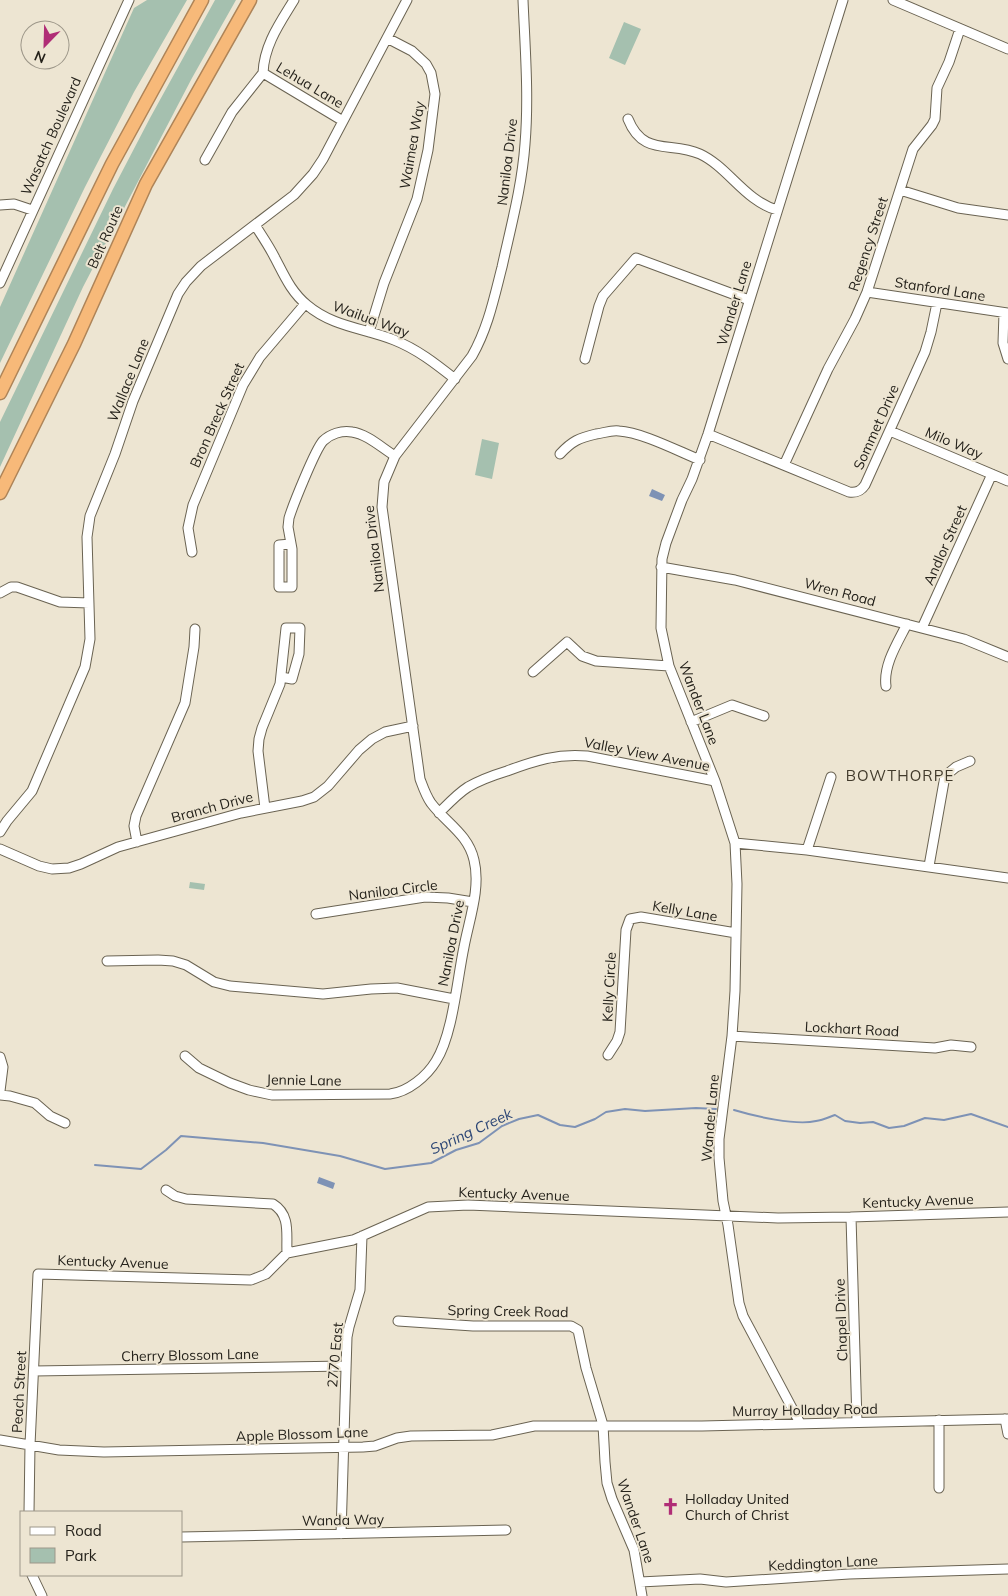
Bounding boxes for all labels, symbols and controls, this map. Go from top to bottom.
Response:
north arrow [20,20,70,70]
text: N [32,47,48,67]
street label: Lehua Lane [273,58,347,112]
street label: Wasatch Boulevard [17,74,85,198]
street label: Waimea Way [395,99,429,190]
street label: Naniloa Drive [493,117,521,207]
street label: Regency Street [844,194,892,293]
street label: Belt Route [83,203,127,271]
street label: Wander Lane [713,258,755,348]
street label: Stanford Lane [893,273,987,305]
street label: Wailua Way [330,297,412,341]
street label: Wallace Lane [103,336,153,424]
street label: Bron Breck Street [186,360,248,470]
street label: Sommet Drive [849,382,903,472]
street label: Milo Way [922,423,986,463]
street label: Andlor Street [919,502,971,588]
street label: Naniloa Drive [360,504,388,594]
street label: Wren Road [802,574,878,610]
street label: Wander Lane [675,659,723,747]
street label: Valley View Avenue [583,733,711,775]
district label: BOWTHORPE [846,766,954,785]
street label: Branch Drive [169,787,255,827]
street label: Naniloa Circle [347,876,439,904]
street label: Kelly Lane [651,896,719,926]
street label: Naniloa Drive [434,898,468,988]
street label: Kelly Circle [598,952,620,1022]
street label: Lockhart Road [804,1018,900,1040]
street label: Jennie Lane [266,1070,342,1090]
street label: Wander Lane [697,1073,723,1163]
water label: Spring Creek [427,1103,516,1158]
street label: Kentucky Avenue [458,1183,570,1205]
street label: Kentucky Avenue [862,1190,974,1212]
street label: Kentucky Avenue [57,1251,169,1273]
street label: Chapel Drive [831,1278,851,1362]
street label: Spring Creek Road [447,1301,569,1321]
street label: 2770 East [323,1321,347,1388]
street label: Cherry Blossom Lane [121,1345,259,1365]
street label: Peach Street [8,1350,30,1434]
street label: Murray Holladay Road [732,1400,878,1420]
street label: Apple Blossom Lane [236,1423,368,1445]
street label: Wander Lane [613,1476,659,1566]
place label: Holladay United Church of Christ [685,1490,789,1524]
church icon: Holladay United Church of Christ [661,1497,681,1517]
street label: Wanda Way [302,1510,385,1530]
legend [20,1511,182,1576]
text: Road [65,1521,102,1540]
text: Park [65,1546,97,1565]
street label: Keddington Lane [768,1551,878,1575]

